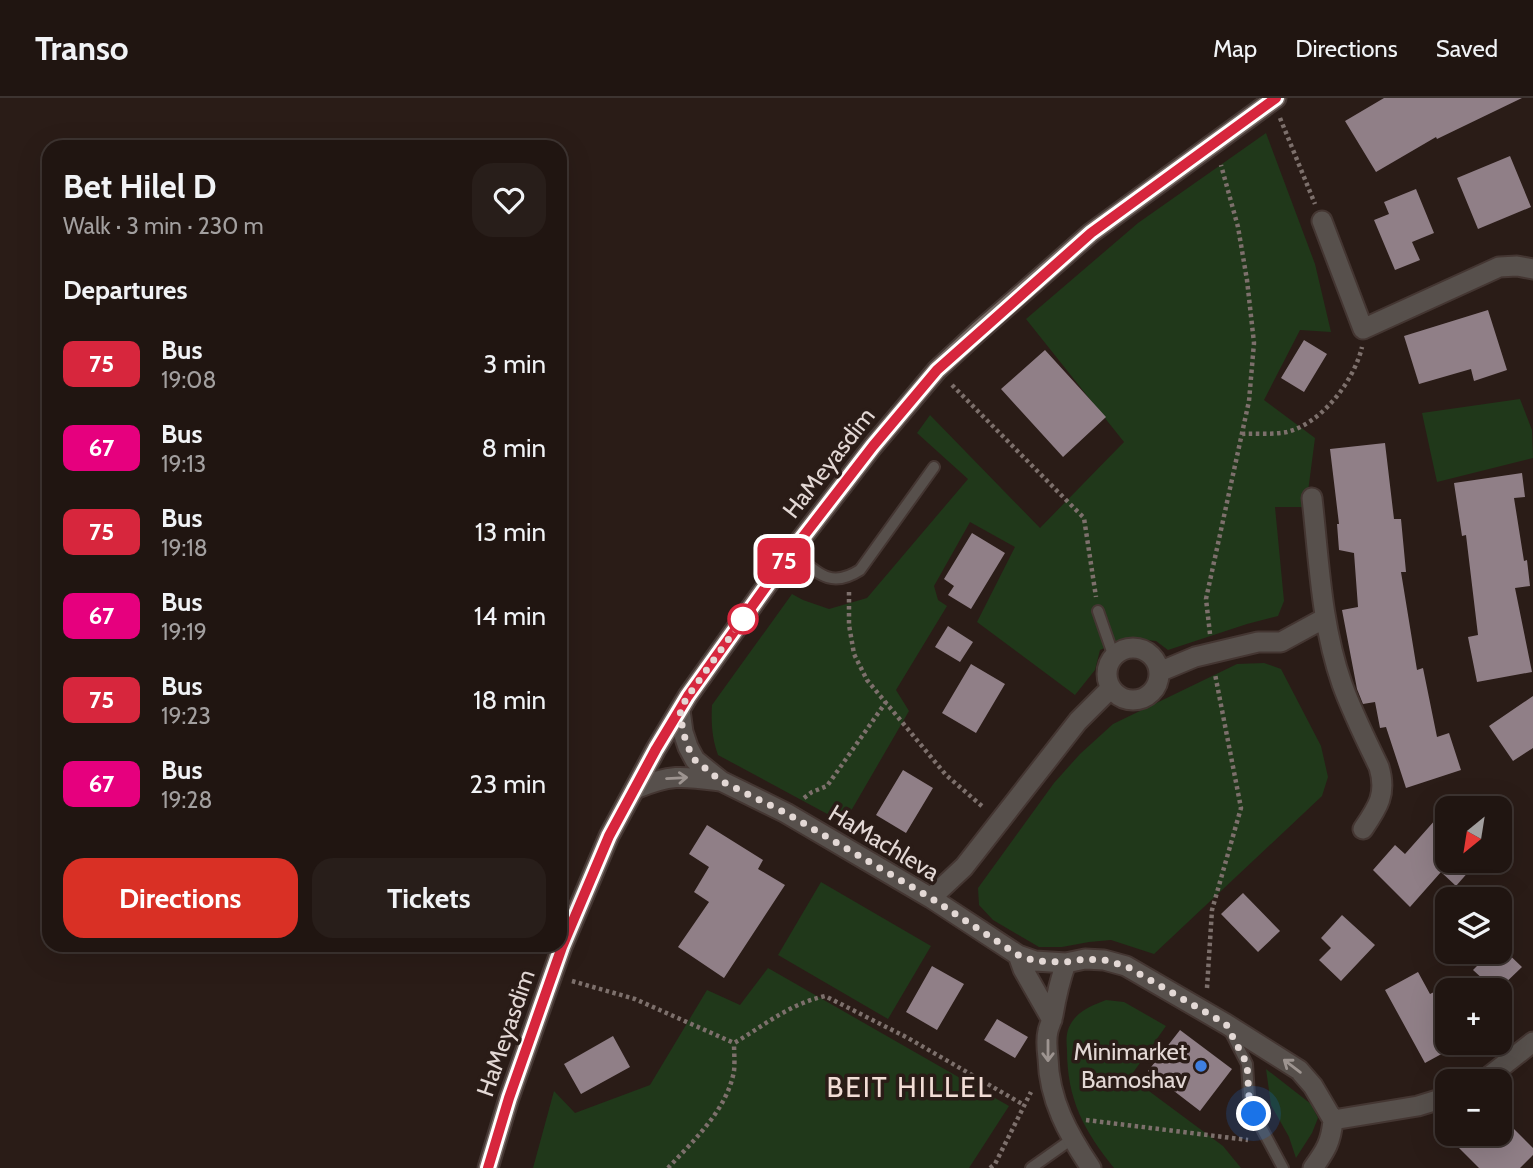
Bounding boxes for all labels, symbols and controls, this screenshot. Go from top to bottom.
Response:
text: Transo [35,28,129,68]
text: Map [1213,34,1257,63]
text: Directions [1295,34,1398,63]
text: Saved [1436,34,1498,63]
button: heart [472,163,546,237]
text: Bet Hilel D [63,166,217,206]
text: Walk · 3 min · 230 m [63,212,264,240]
text: Departures [63,274,187,306]
text: Bus [161,334,202,366]
text: 3 min [483,348,546,380]
text: 75 [89,349,114,378]
text: 19:08 [161,366,216,394]
street label: HaMeyasdim [776,402,881,524]
text: Bus [161,418,202,450]
text: 8 min [482,432,546,464]
text: 67 [89,433,114,462]
text: 19:13 [161,450,206,478]
text: Bus [161,502,202,534]
text: 13 min [475,516,546,548]
text: 75 [89,517,114,546]
text: 19:18 [161,534,208,562]
line badge: 75 [752,538,816,584]
text: 75 [771,546,797,575]
text: Bus [161,586,202,618]
text: 14 min [474,600,546,632]
text: 67 [89,601,114,630]
unlabelled marker [728,604,758,634]
text: 19:19 [161,618,207,646]
text: Bus [161,670,202,702]
text: 18 min [473,684,546,716]
text: 75 [89,685,114,714]
text: 19:23 [161,702,211,730]
text: Bus [161,754,202,786]
text: 23 min [470,768,546,800]
text: 67 [89,769,114,798]
one-way arrow [665,771,688,784]
text: 19:28 [161,786,212,814]
north arrow [1435,796,1512,873]
map controls [1435,796,1512,1146]
street label: HaMachleva [824,798,945,887]
button: Directions [63,858,298,938]
button: Tickets [312,858,546,938]
button: layers [1435,887,1512,964]
street label: HaMeyasdim [470,966,541,1100]
button: + [1435,978,1512,1055]
place label: Minimarket Bamoshav [1073,1037,1187,1094]
one-way arrow [1041,1039,1055,1062]
marker: Minimarket Bamoshav [1193,1058,1209,1074]
one-way arrow [1283,1059,1302,1074]
button: − [1435,1069,1512,1146]
district label: BEIT HILLEL [826,1070,994,1104]
your location [1236,1096,1271,1131]

